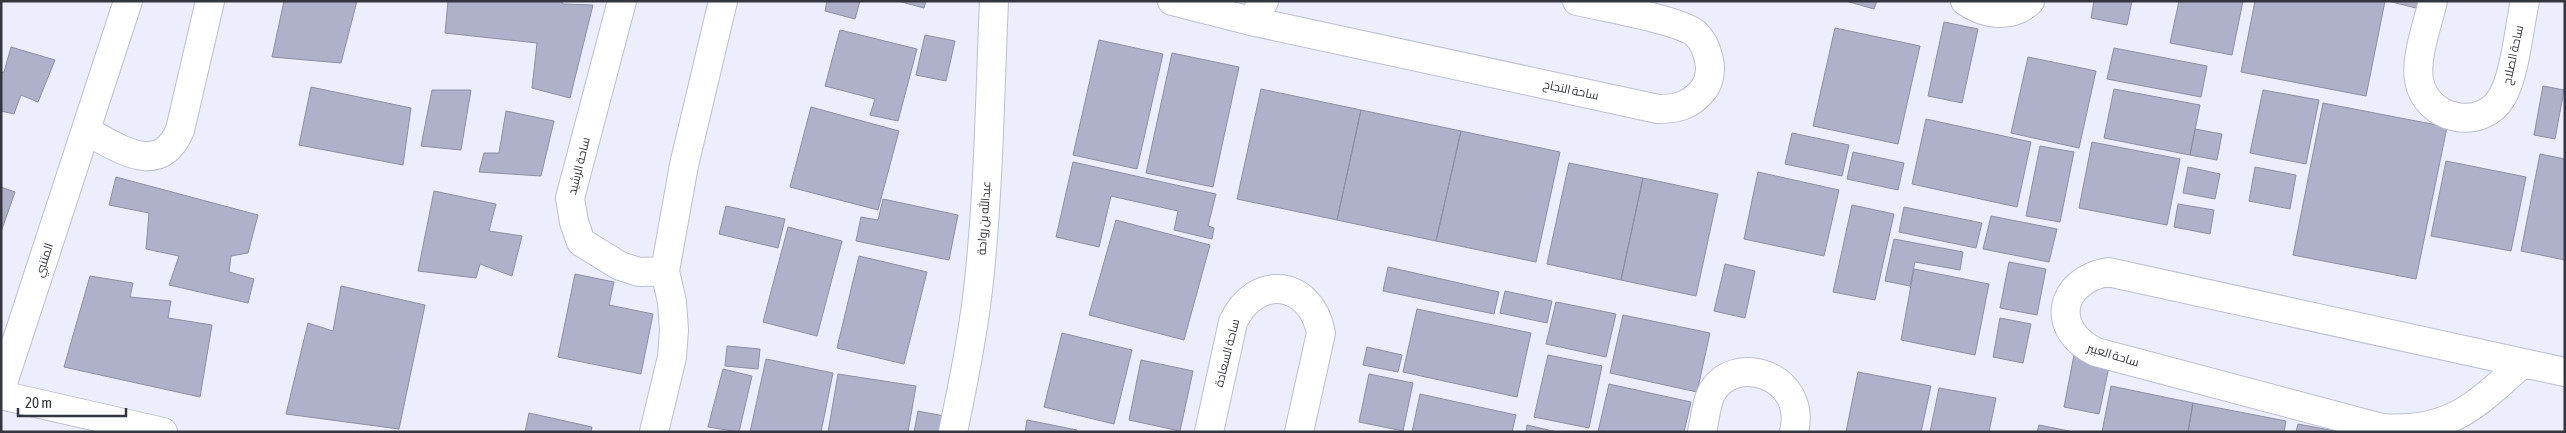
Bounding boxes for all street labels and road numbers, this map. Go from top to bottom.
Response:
street label: ساحة الصلاح [2500,24,2527,86]
street label: ساحة النجاح [1542,77,1600,104]
street label: ساحة الرشيد [565,136,593,196]
street label: عبدالله بن رواحة [973,180,994,256]
street label: المتنبي [32,241,59,280]
street label: ساحة السعادة [1212,318,1242,388]
street label: ساحة العبير [2084,340,2141,370]

